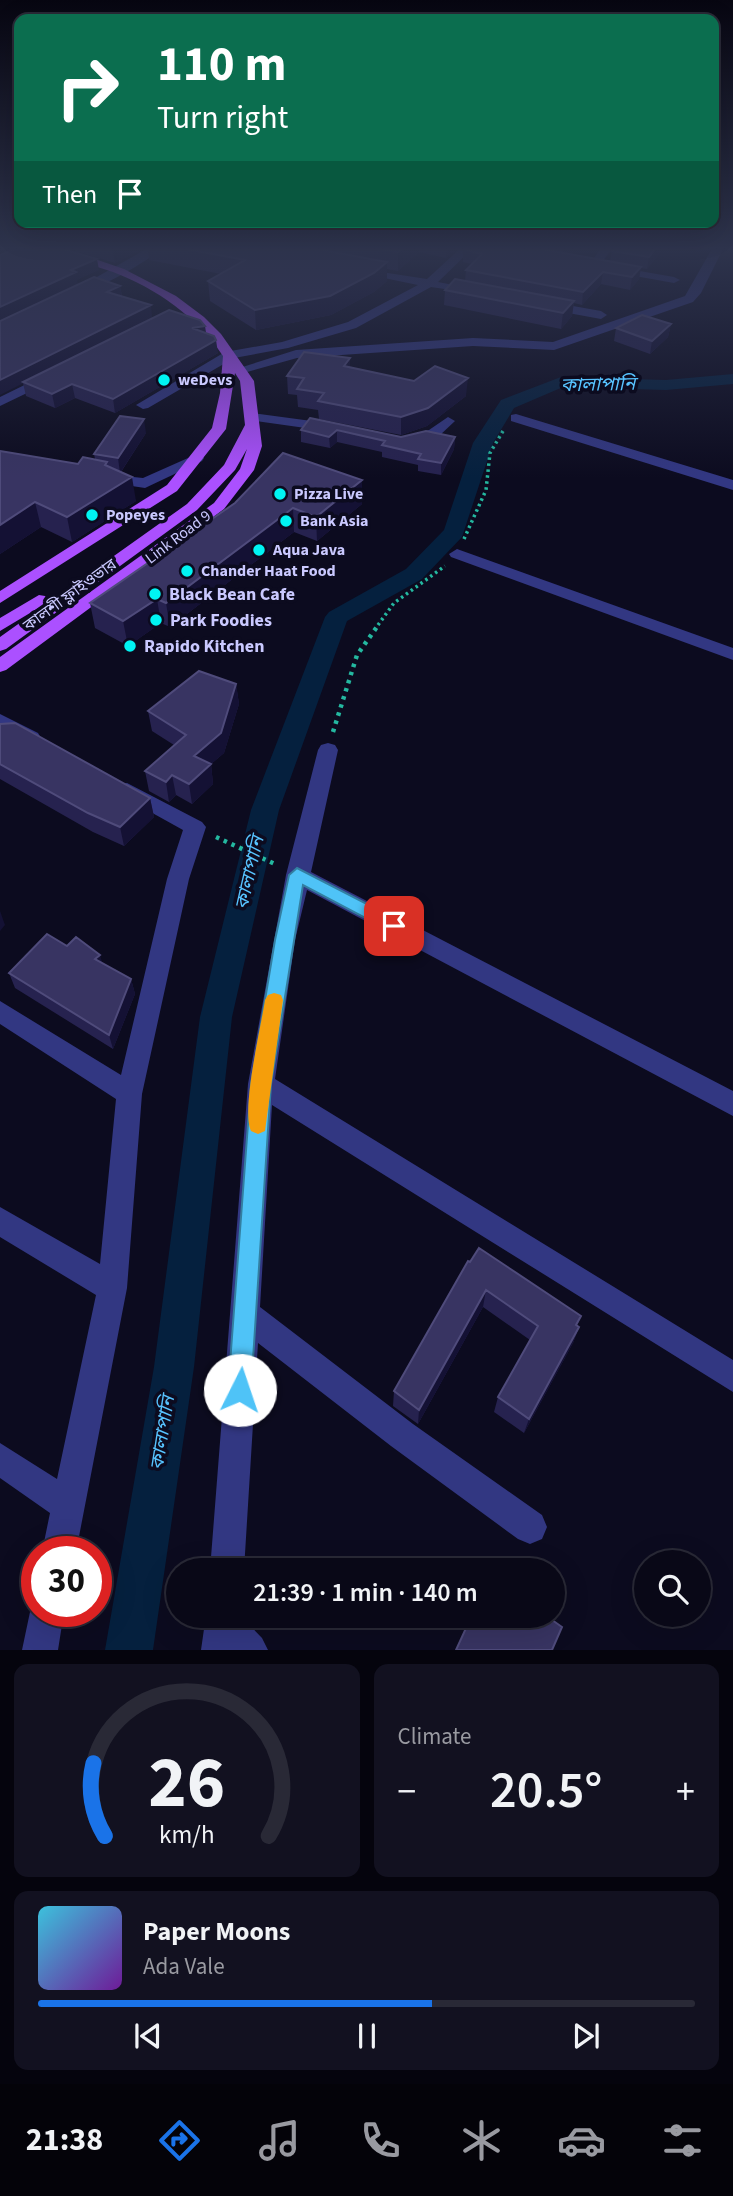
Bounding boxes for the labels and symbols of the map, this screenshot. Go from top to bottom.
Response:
place label: weDevs [178,369,232,391]
water label: কালাপানি [561,371,639,399]
marker: weDevs [156,372,172,388]
place label: Pizza Live [294,483,363,505]
marker: Pizza Live [272,486,288,502]
place label: Popeyes [106,504,165,526]
street label: Link Road 9 [141,505,215,569]
marker: Popeyes [84,507,100,523]
place label: Bank Asia [300,510,369,532]
marker: Bank Asia [278,513,294,529]
place label: Aqua Java [272,539,345,561]
marker: Aqua Java [251,542,267,558]
street label: কালশী ফ্লাইওভার [18,553,121,637]
place label: Chander Haat Food [201,560,336,582]
marker: Chander Haat Food [179,563,195,579]
place label: Black Bean Cafe [169,582,295,607]
marker: Black Bean Cafe [147,586,163,602]
place label: Park Foodies [170,608,272,633]
marker: Park Foodies [148,612,164,628]
place label: Rapido Kitchen [144,634,264,659]
marker: Rapido Kitchen [122,638,138,654]
water label: কালাপানি [228,830,272,912]
pin [364,896,424,956]
position arrow [203,1353,277,1427]
water label: কালাপানি [144,1391,183,1472]
speed limit sign: 30 [21,1536,112,1627]

